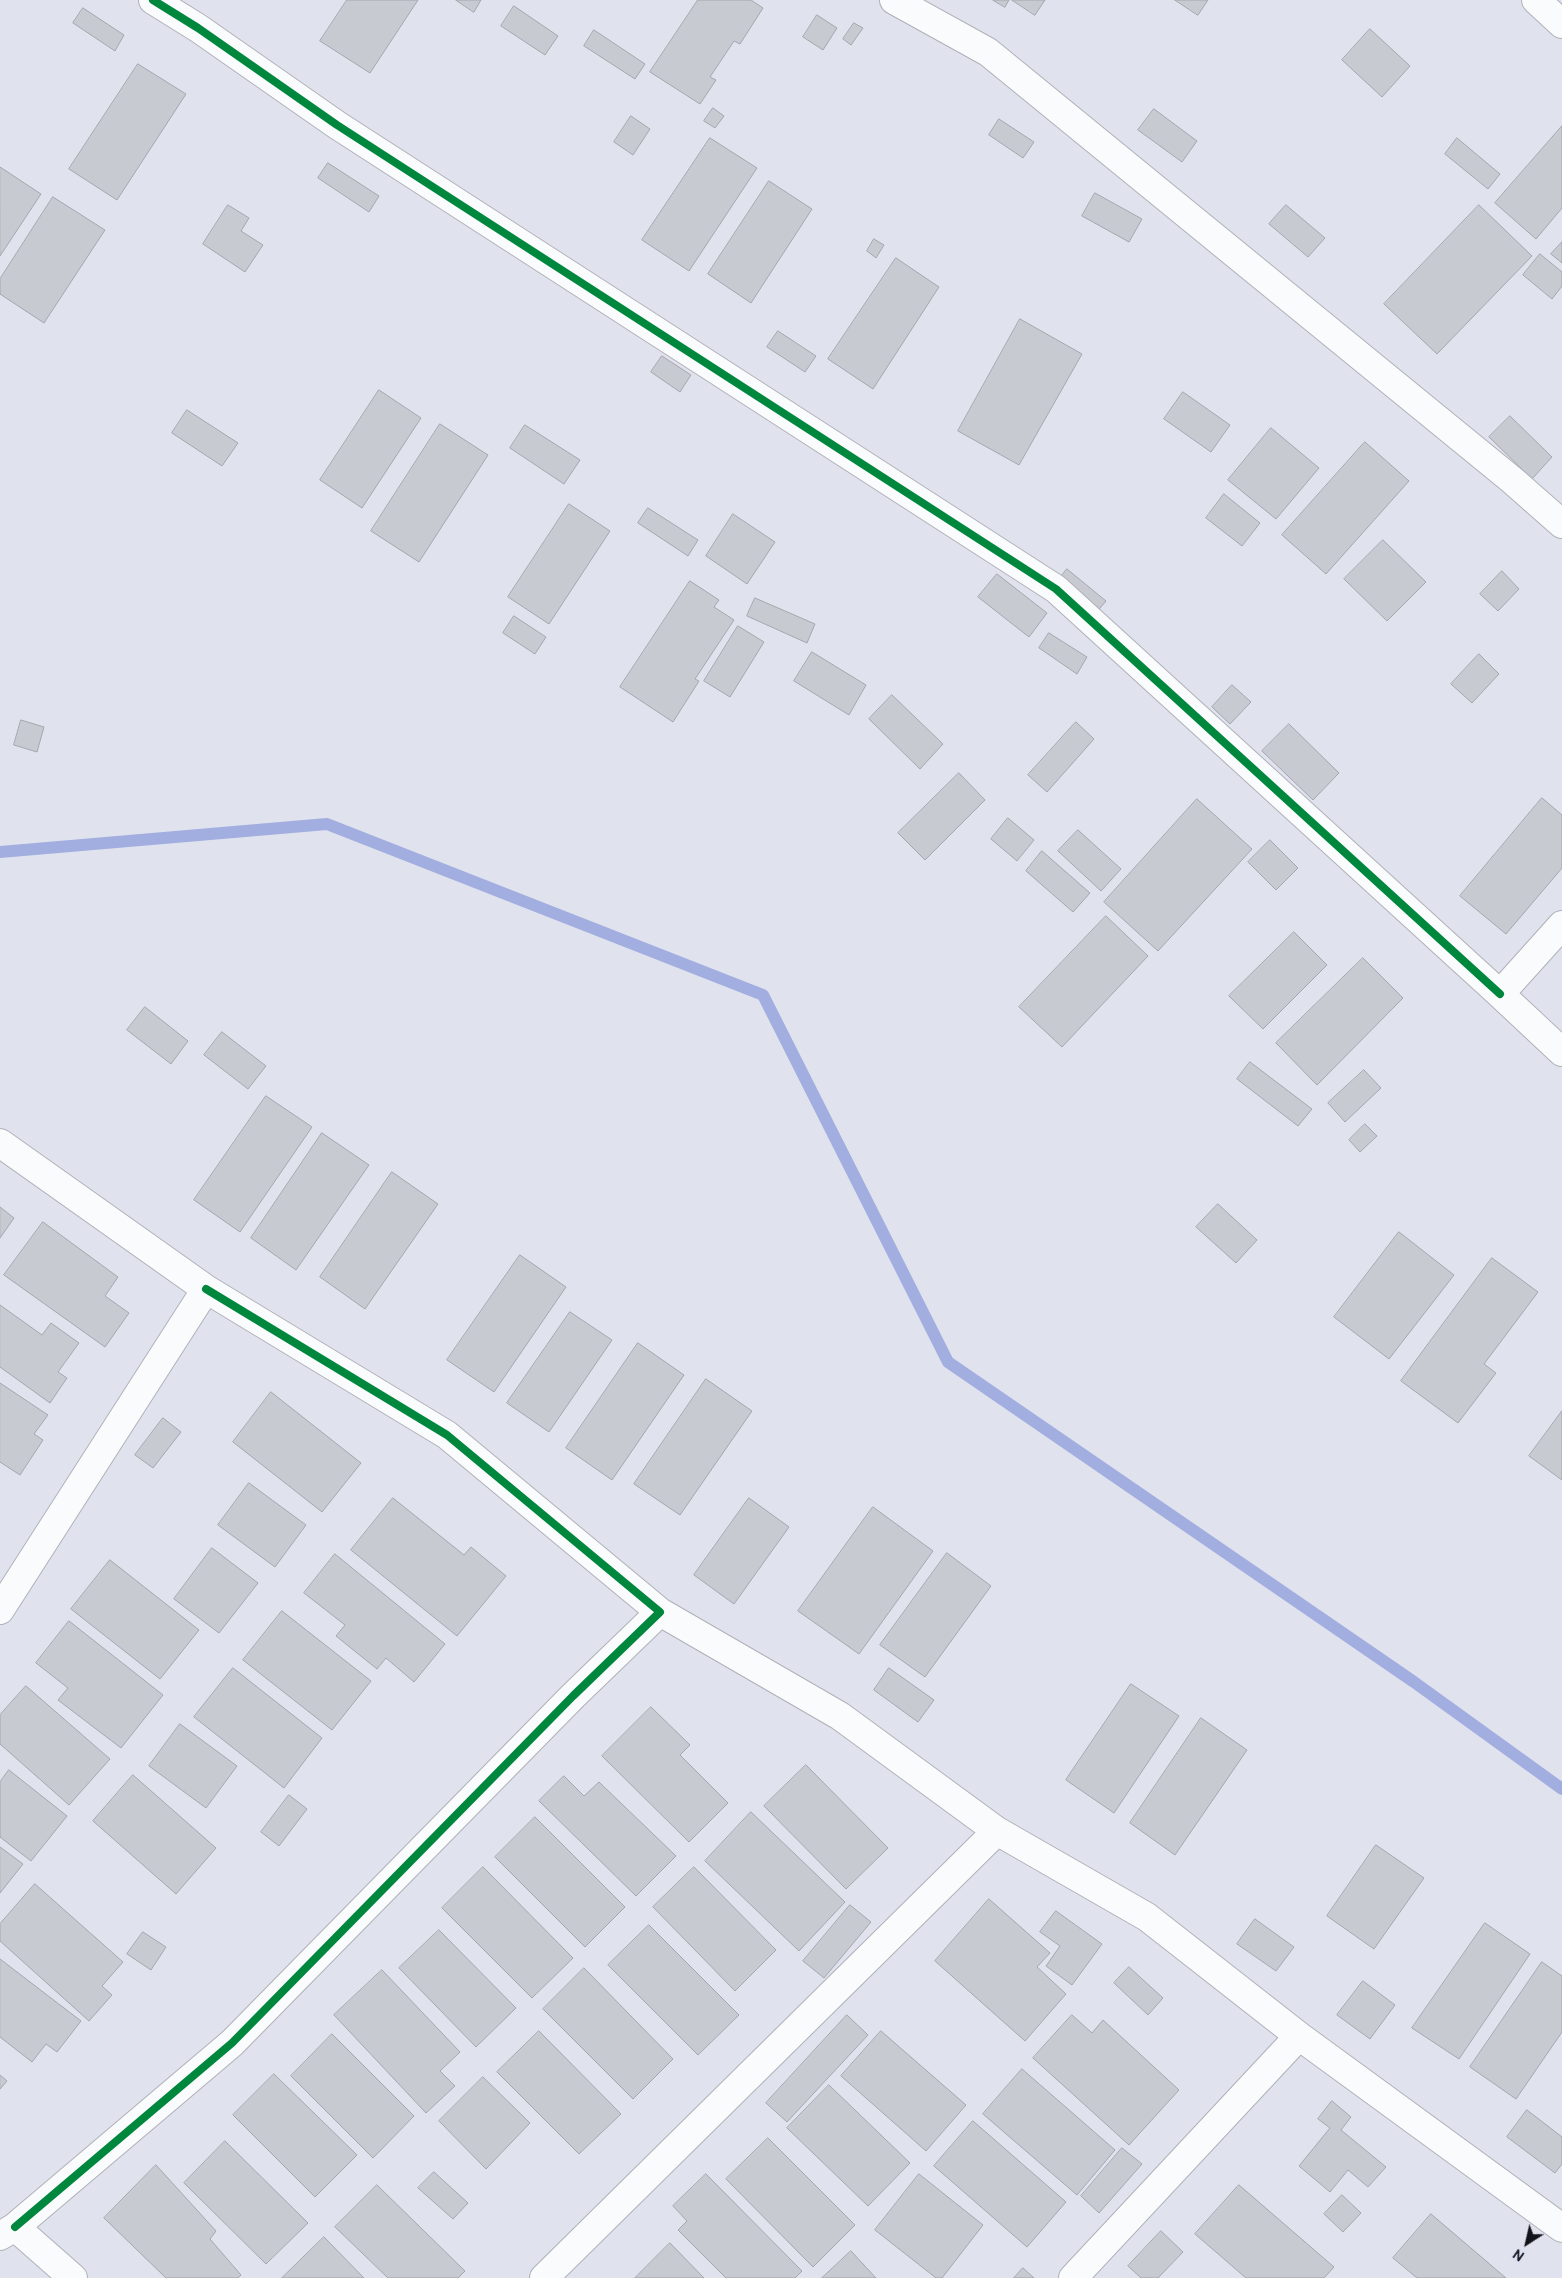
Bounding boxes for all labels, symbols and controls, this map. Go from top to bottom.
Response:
north arrow [1502,2218,1552,2268]
text: N [1509,2245,1528,2266]

